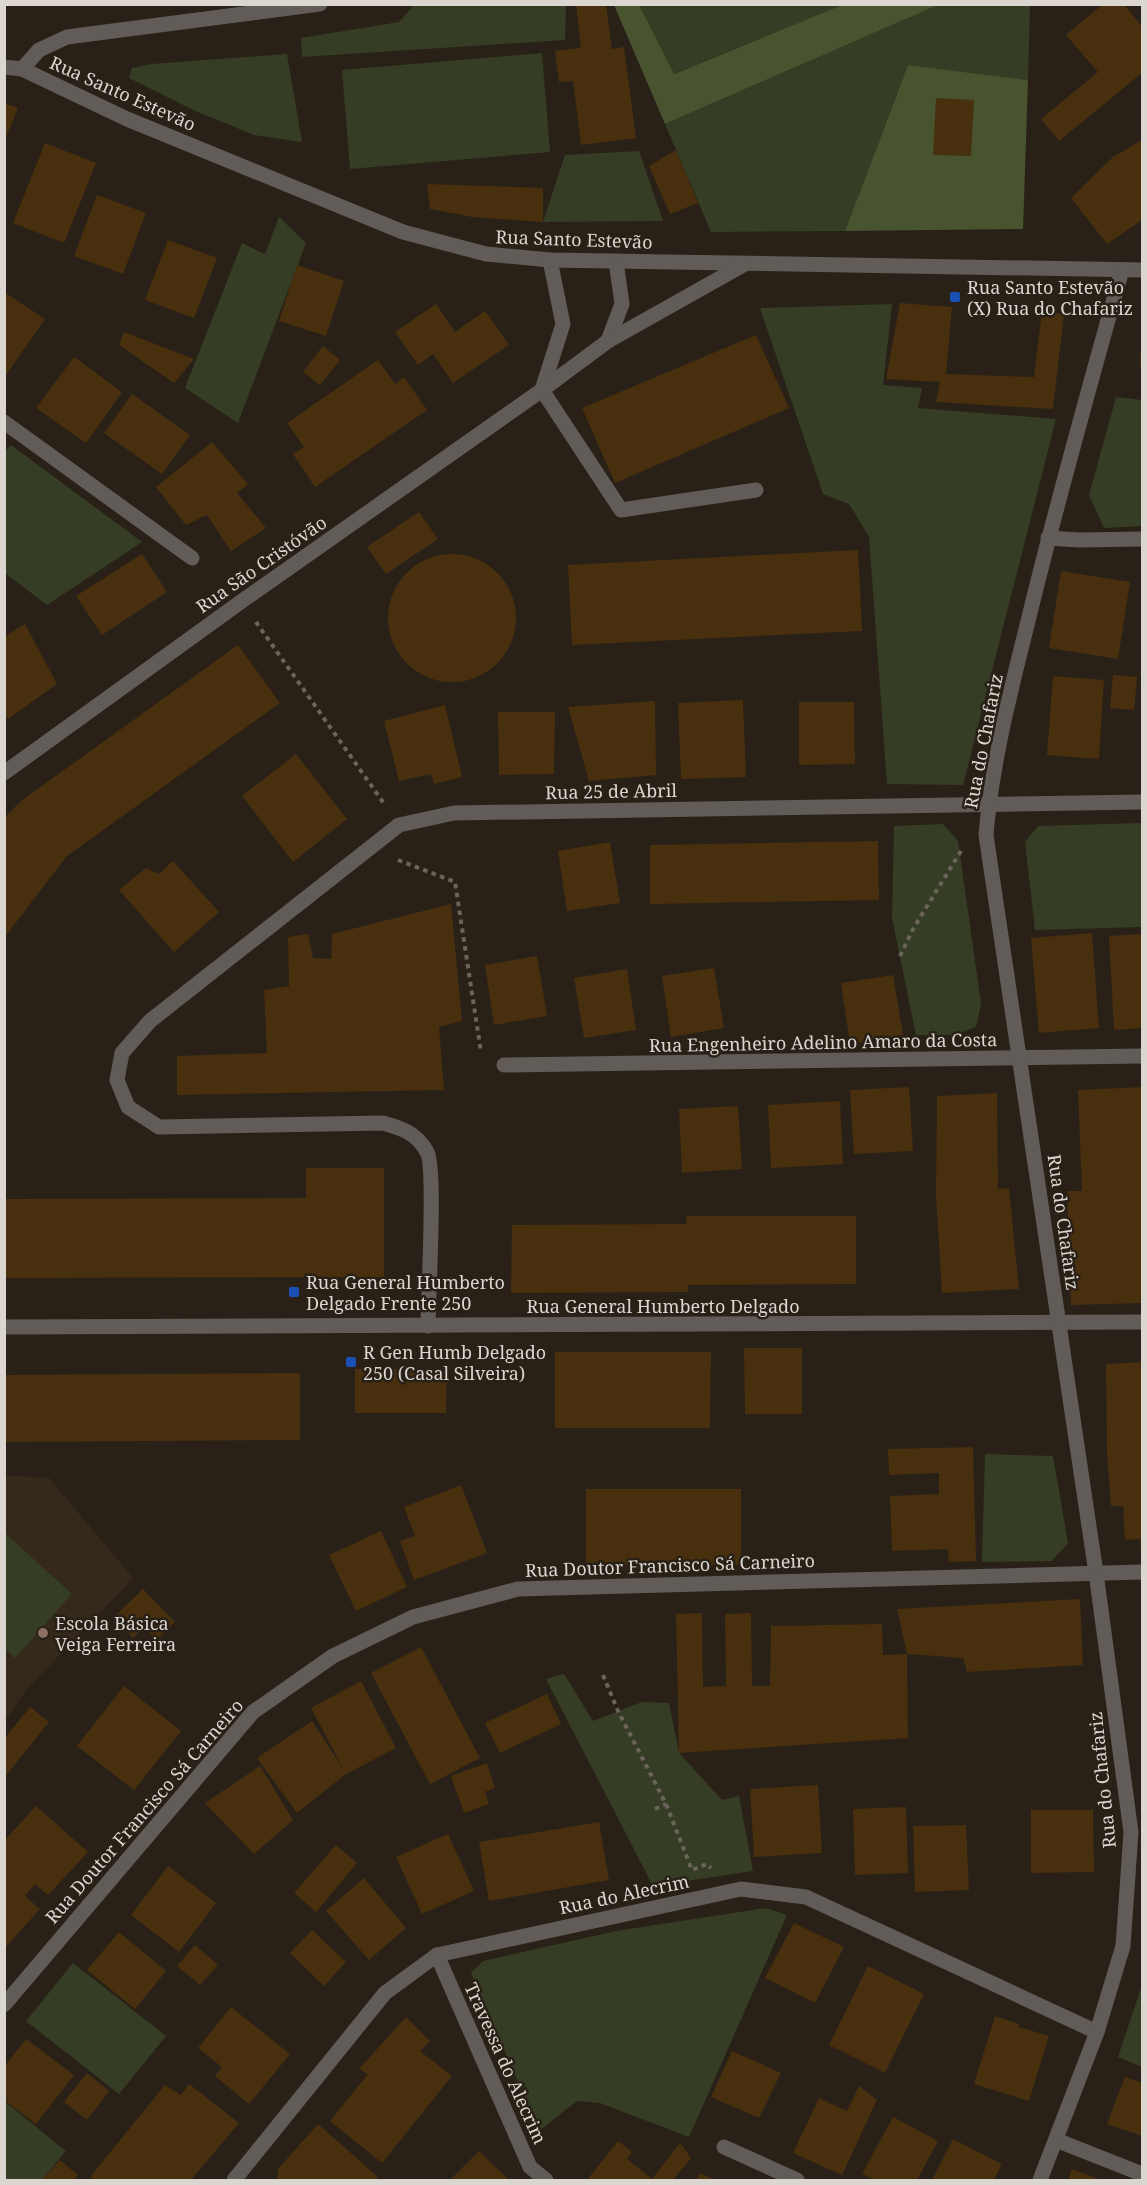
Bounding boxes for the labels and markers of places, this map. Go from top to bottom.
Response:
place label: Rua Santo Estevão (X) Rua do Chafariz [967,275,1133,320]
marker: Rua Santo Estevão (X) Rua do Chafariz [948,290,962,304]
place label: Rua General Humberto Delgado Frente 250 [306,1270,505,1315]
marker: Rua General Humberto Delgado Frente 250 [287,1285,301,1299]
place label: R Gen Humb Delgado 250 (Casal Silveira) [363,1340,546,1385]
marker: R Gen Humb Delgado 250 (Casal Silveira) [344,1355,358,1369]
place label: Escola Básica Veiga Ferreira [55,1611,176,1656]
marker: Escola Básica Veiga Ferreira [36,1626,50,1640]

